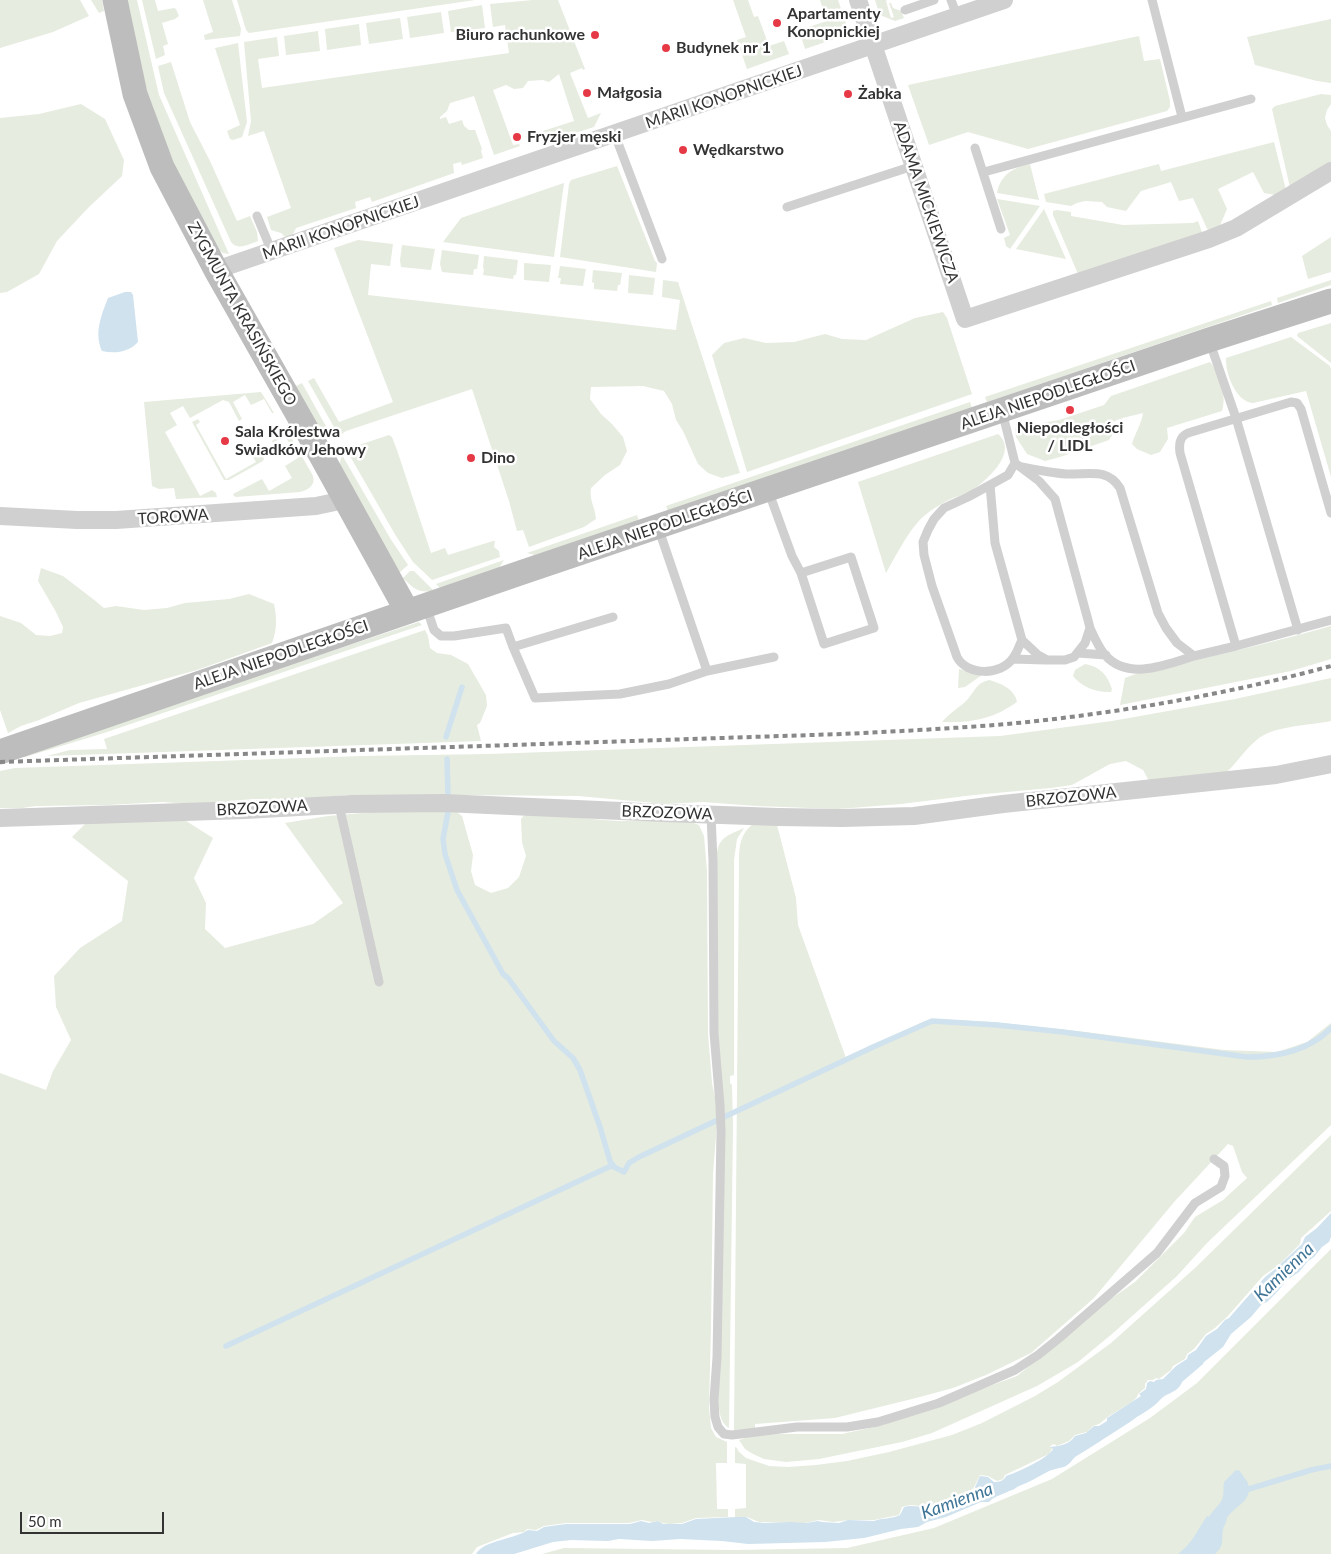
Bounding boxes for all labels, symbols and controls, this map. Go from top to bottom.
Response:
place label: Apartamenty Konopnickiej [787,4,881,42]
marker: Apartamenty Konopnickiej [771,17,783,29]
place label: Biuro rachunkowe [455,25,585,45]
marker: Biuro rachunkowe [589,29,601,41]
place label: Budynek nr 1 [676,38,771,58]
marker: Budynek nr 1 [660,42,672,54]
street label: MARII KONOPNICKIEJ [643,61,805,133]
place label: Małgosia [597,83,662,103]
place label: Żabka [858,84,902,104]
marker: Małgosia [581,87,593,99]
marker: Żabka [842,88,854,100]
street label: ADAMA MICKIEWICZA [889,119,963,285]
place label: Fryzjer męski [527,127,621,147]
marker: Fryzjer męski [511,131,523,143]
place label: Wędkarstwo [693,140,784,160]
marker: Wędkarstwo [677,144,689,156]
street label: MARII KONOPNICKIEJ [260,192,422,264]
street label: ZYGMUNTA KRASIŃSKIEGO [183,219,301,409]
street label: ALEJA NIEPODLEGŁOŚCI [958,356,1138,434]
marker: Niepodległości / LIDL [1064,404,1076,416]
place label: Niepodległości / LIDL [1017,418,1123,456]
place label: Sala Królestwa Swiadków Jehowy [235,422,366,460]
marker: Sala Królestwa Swiadków Jehowy [219,435,231,447]
place label: Dino [481,448,515,468]
marker: Dino [465,452,477,464]
street label: ALEJA NIEPODLEGŁOŚCI [575,486,755,564]
street label: TOROWA [137,505,209,529]
street label: ALEJA NIEPODLEGŁOŚCI [191,616,371,694]
street label: BRZOZOWA [1025,783,1117,811]
street label: BRZOZOWA [216,796,308,820]
street label: BRZOZOWA [621,802,713,824]
water label: Kamienna [1250,1238,1318,1306]
water label: Kamienna [918,1478,996,1524]
scale bar [22,1502,166,1534]
text: 50 m [28,1512,62,1530]

